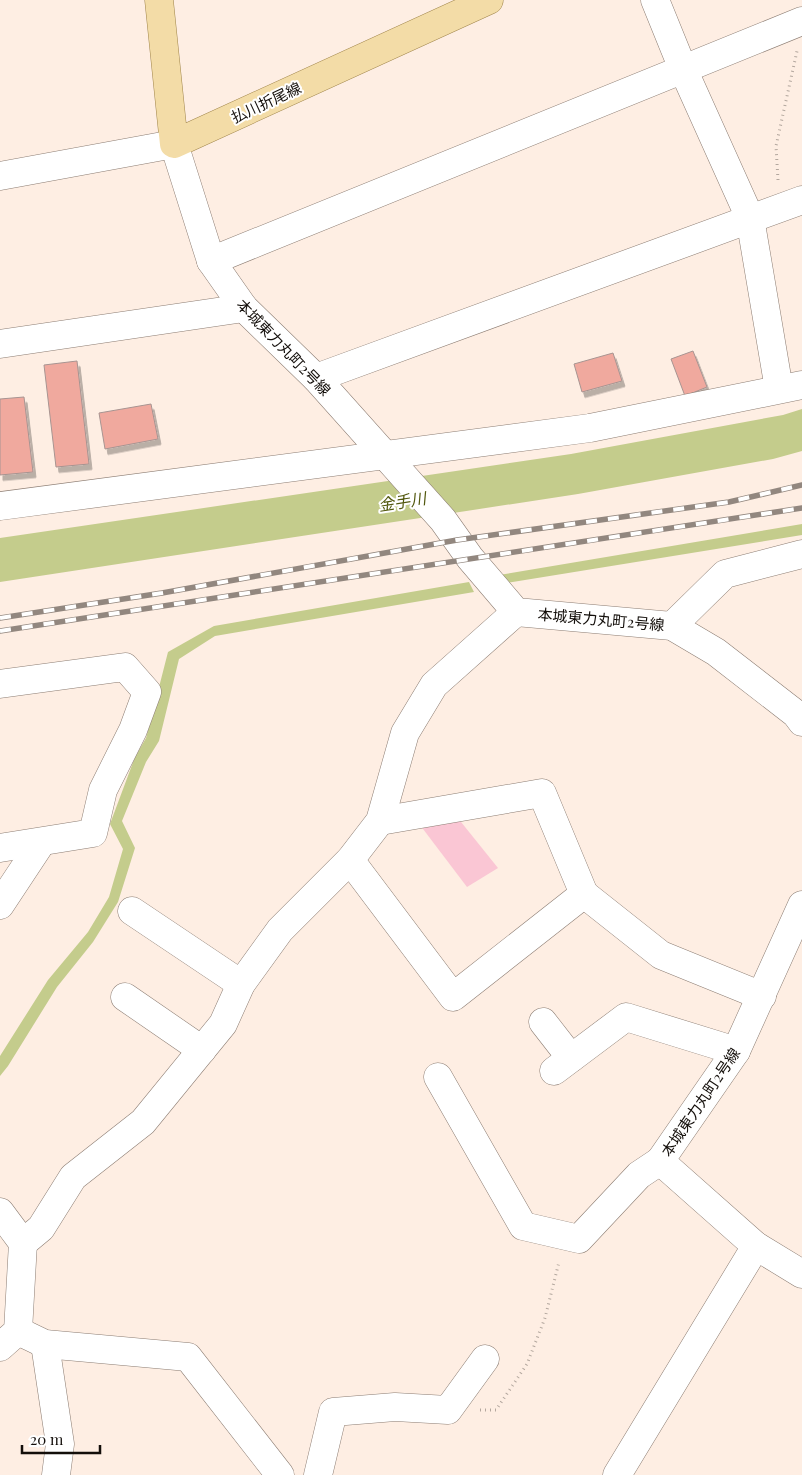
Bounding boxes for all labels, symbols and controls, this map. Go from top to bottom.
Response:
street label: 払川折尾線 [228,77,304,127]
street label: 本城東力丸町2号線 [233,294,335,400]
water label: 金手川 [377,487,429,515]
street label: 本城東力丸町2号線 [537,603,665,635]
street label: 本城東力丸町2号線 [656,1044,744,1160]
scale bar [22,1422,100,1454]
text: 20 m [30,1429,64,1449]

